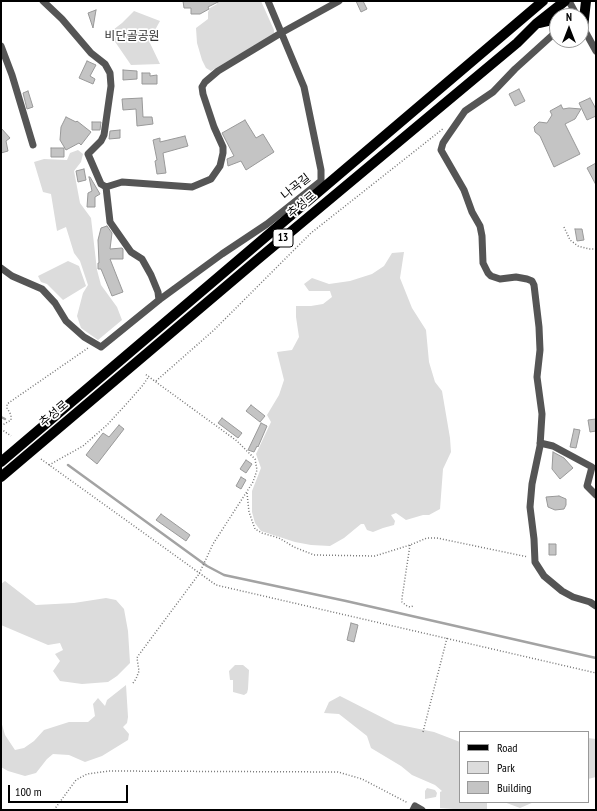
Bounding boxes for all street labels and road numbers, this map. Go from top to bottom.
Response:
street label: 나곡길 [279,171,313,203]
street label: 추성로 [285,189,319,221]
road number: 13 [273,229,293,247]
street label: 추성로 [37,398,71,430]

